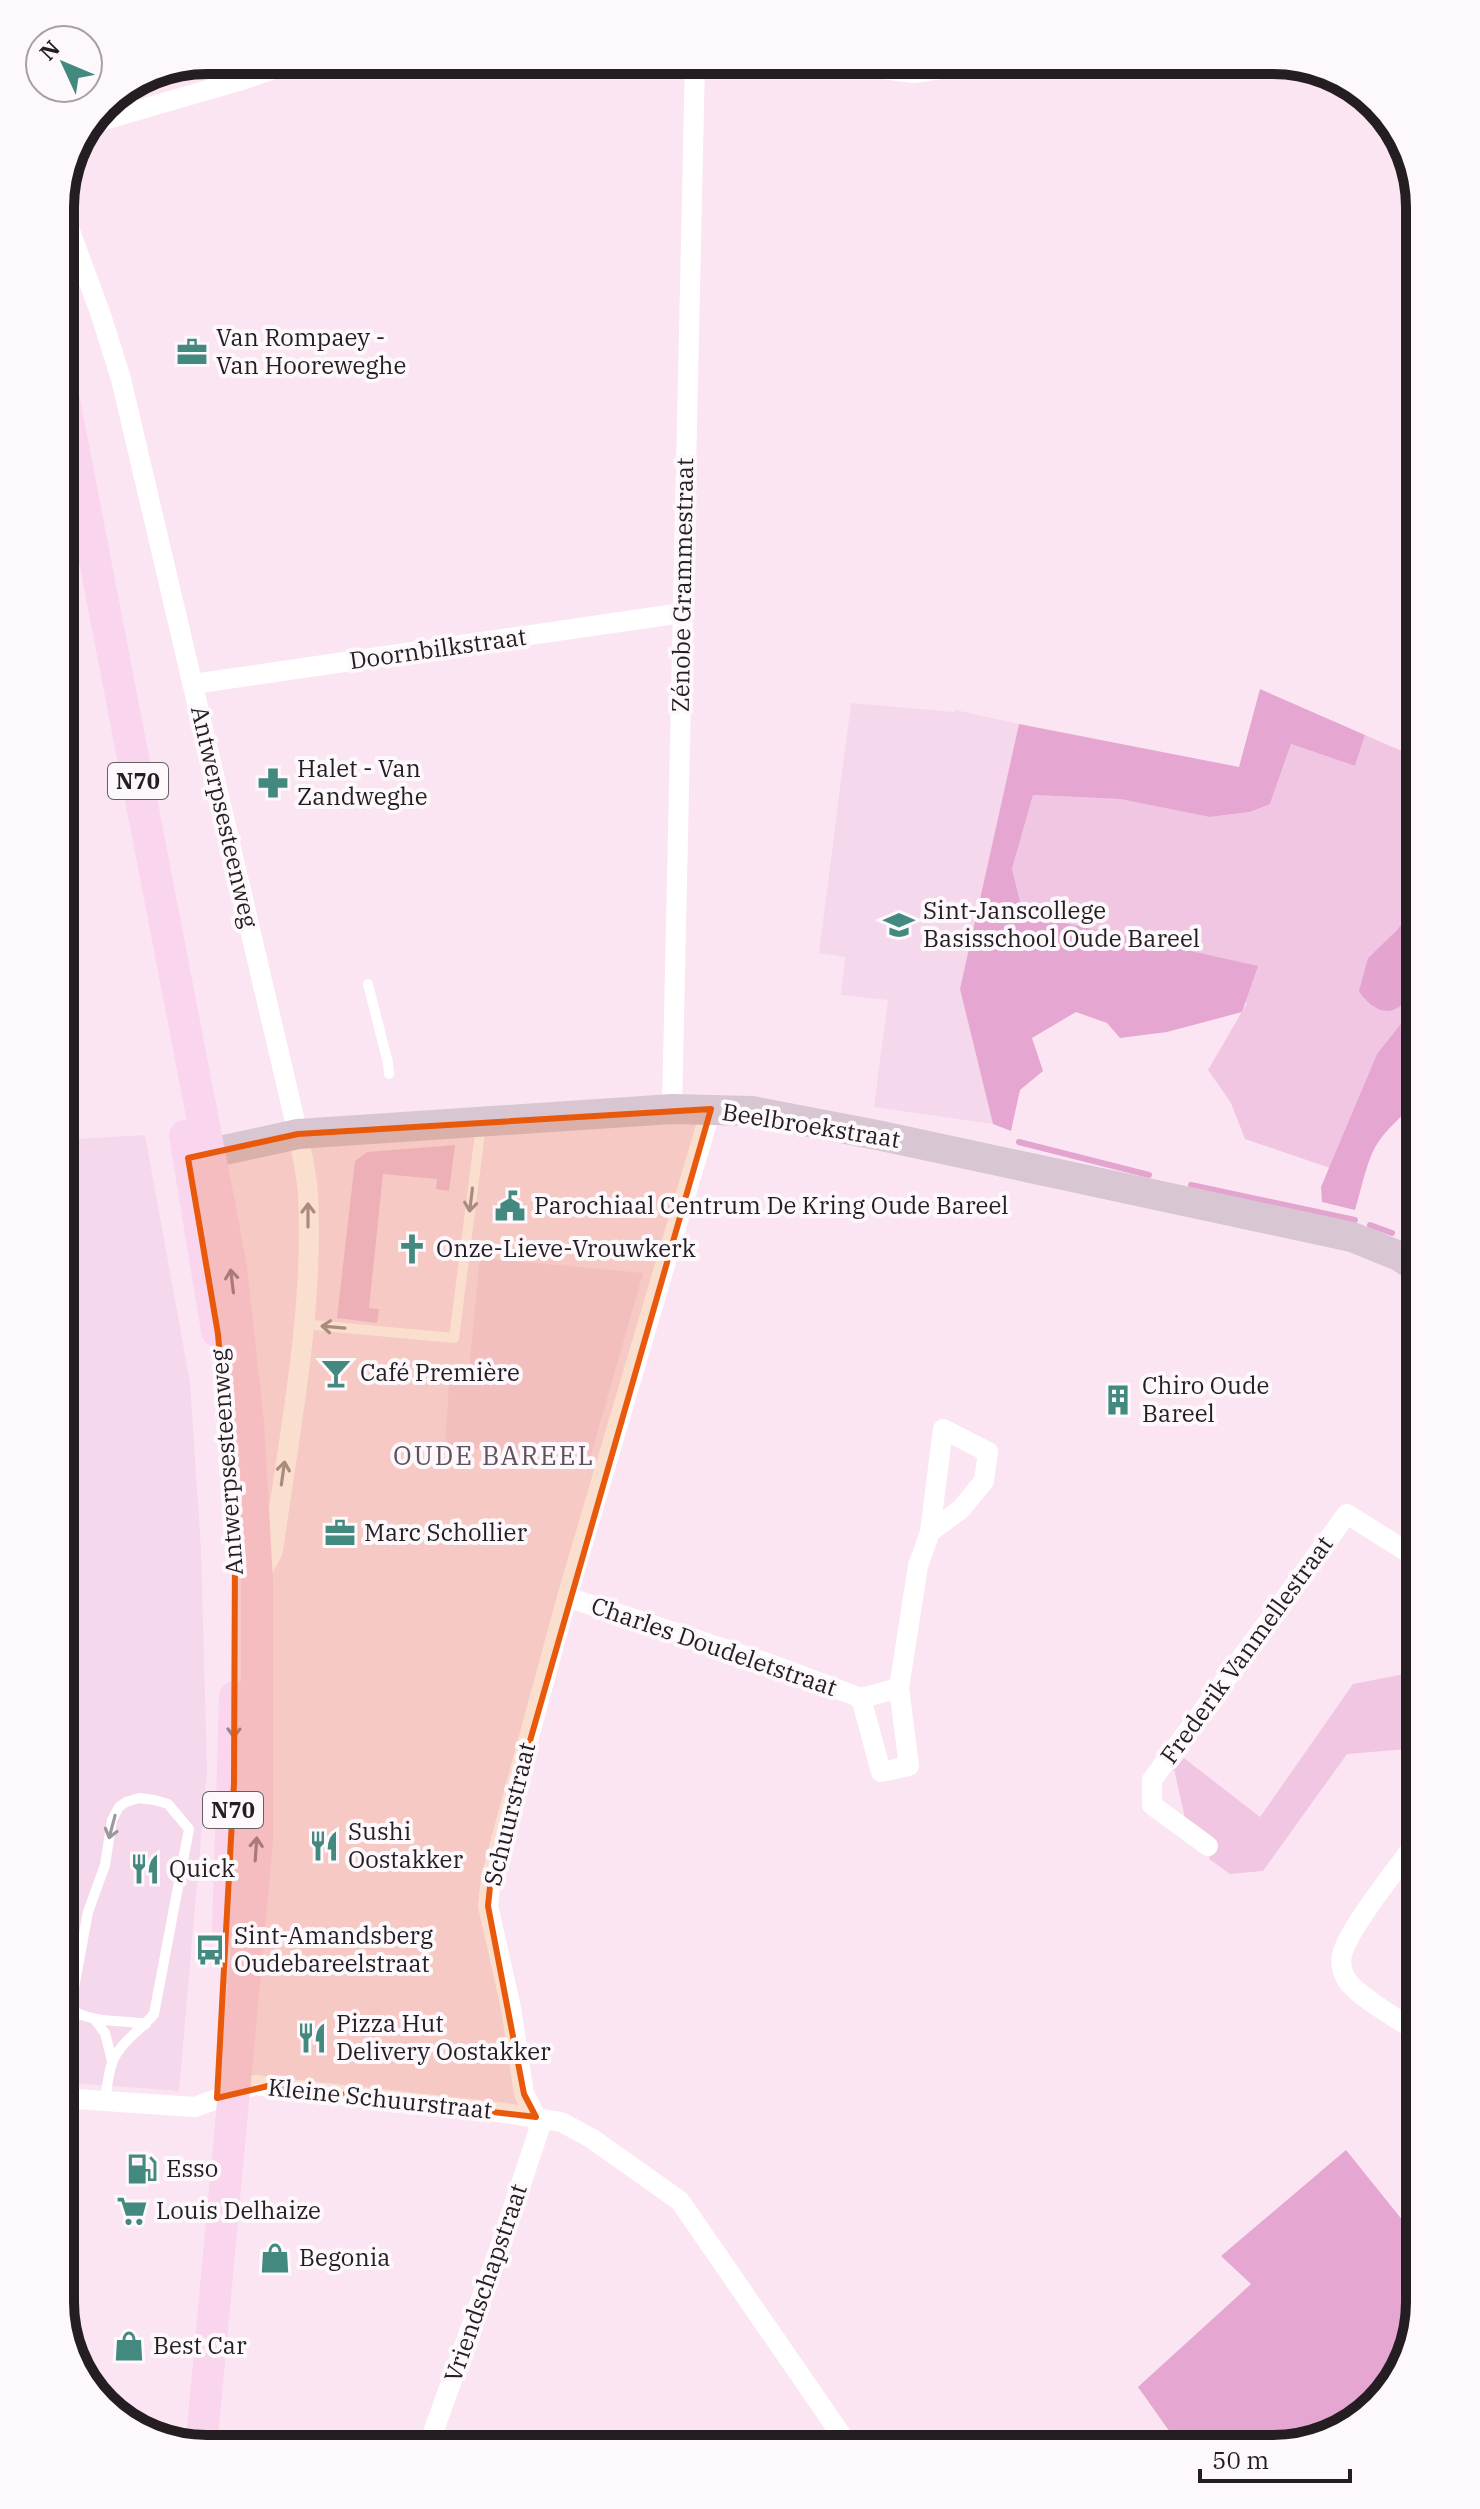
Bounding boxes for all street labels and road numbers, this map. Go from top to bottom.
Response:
street label: Zénobe Grammestraat [664,457,700,713]
street label: Doornbilkstraat [347,620,528,676]
street label: Antwerpsesteenweg [184,703,266,931]
road number: N70 [108,763,168,799]
street label: Beelbroekstraat [720,1095,902,1155]
street label: Antwerpsesteenweg [202,1348,250,1576]
street label: Frederik Vanmellestraat [1153,1529,1340,1770]
street label: Charles Doudeletstraat [587,1589,842,1703]
street label: Schuurstraat [476,1739,542,1889]
road number: N70 [203,1792,263,1828]
street label: Kleine Schuurstraat [266,2070,494,2126]
street label: Vriendschapstraat [436,2179,534,2386]

